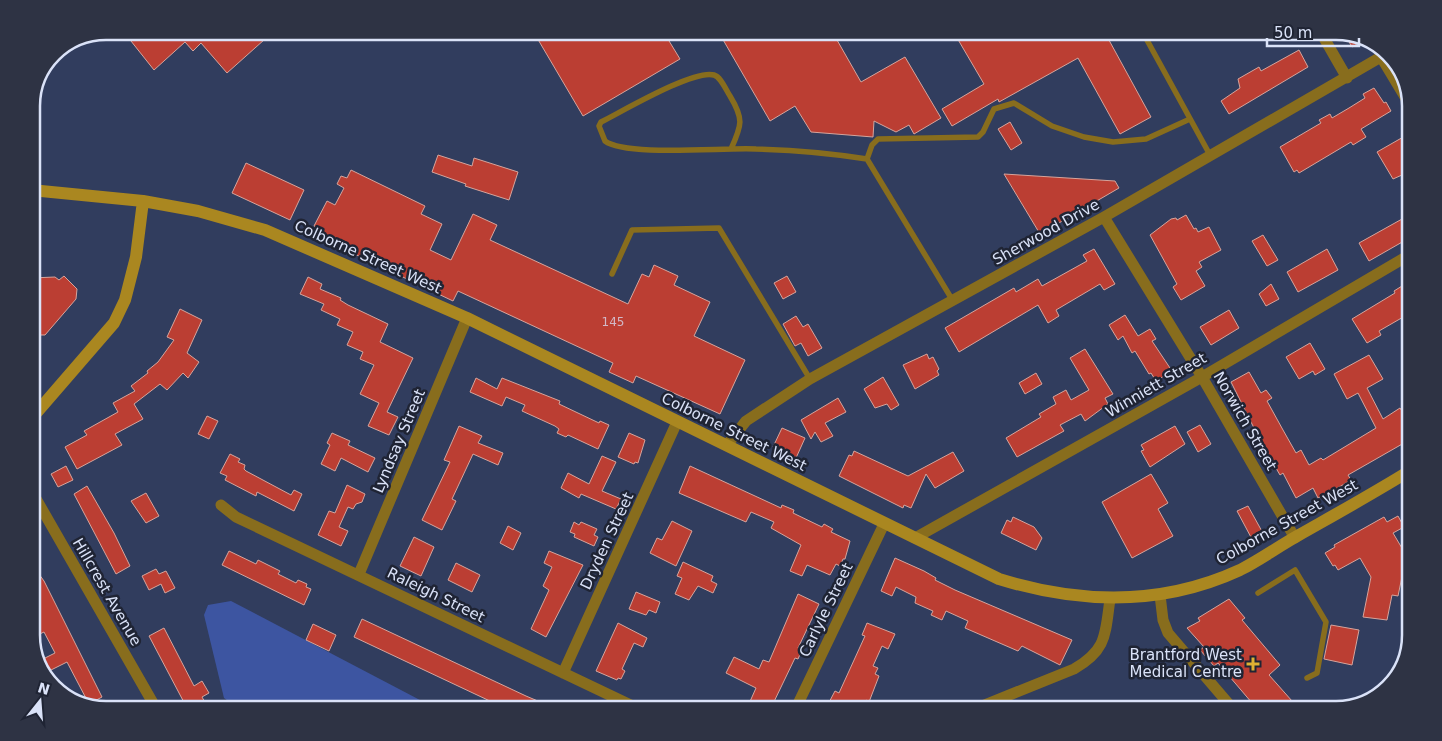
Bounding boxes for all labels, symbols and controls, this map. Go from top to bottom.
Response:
scale bar [1267,15,1360,47]
text: 50 m [1274,24,1312,42]
street label: Sherwood Drive [989,195,1103,269]
street label: Colborne Street West [292,216,444,298]
house number: 145 [602,315,624,329]
street label: Winniett Street [1102,349,1210,421]
street label: Norwich Street [1209,368,1281,474]
street label: Lyndsay Street [369,386,429,496]
street label: Colborne Street West [659,389,810,475]
street label: Colborne Street West [1213,475,1361,568]
street label: Dryden Street [577,489,637,592]
street label: Hillcrest Avenue [69,535,145,649]
street label: Carlyle Street [795,560,857,660]
street label: Raleigh Street [384,564,488,626]
place label: Brantford West Medical Centre [1129,646,1242,681]
marker: Brantford West Medical Centre [1246,657,1260,671]
north arrow [15,676,65,726]
text: N [36,679,52,698]

